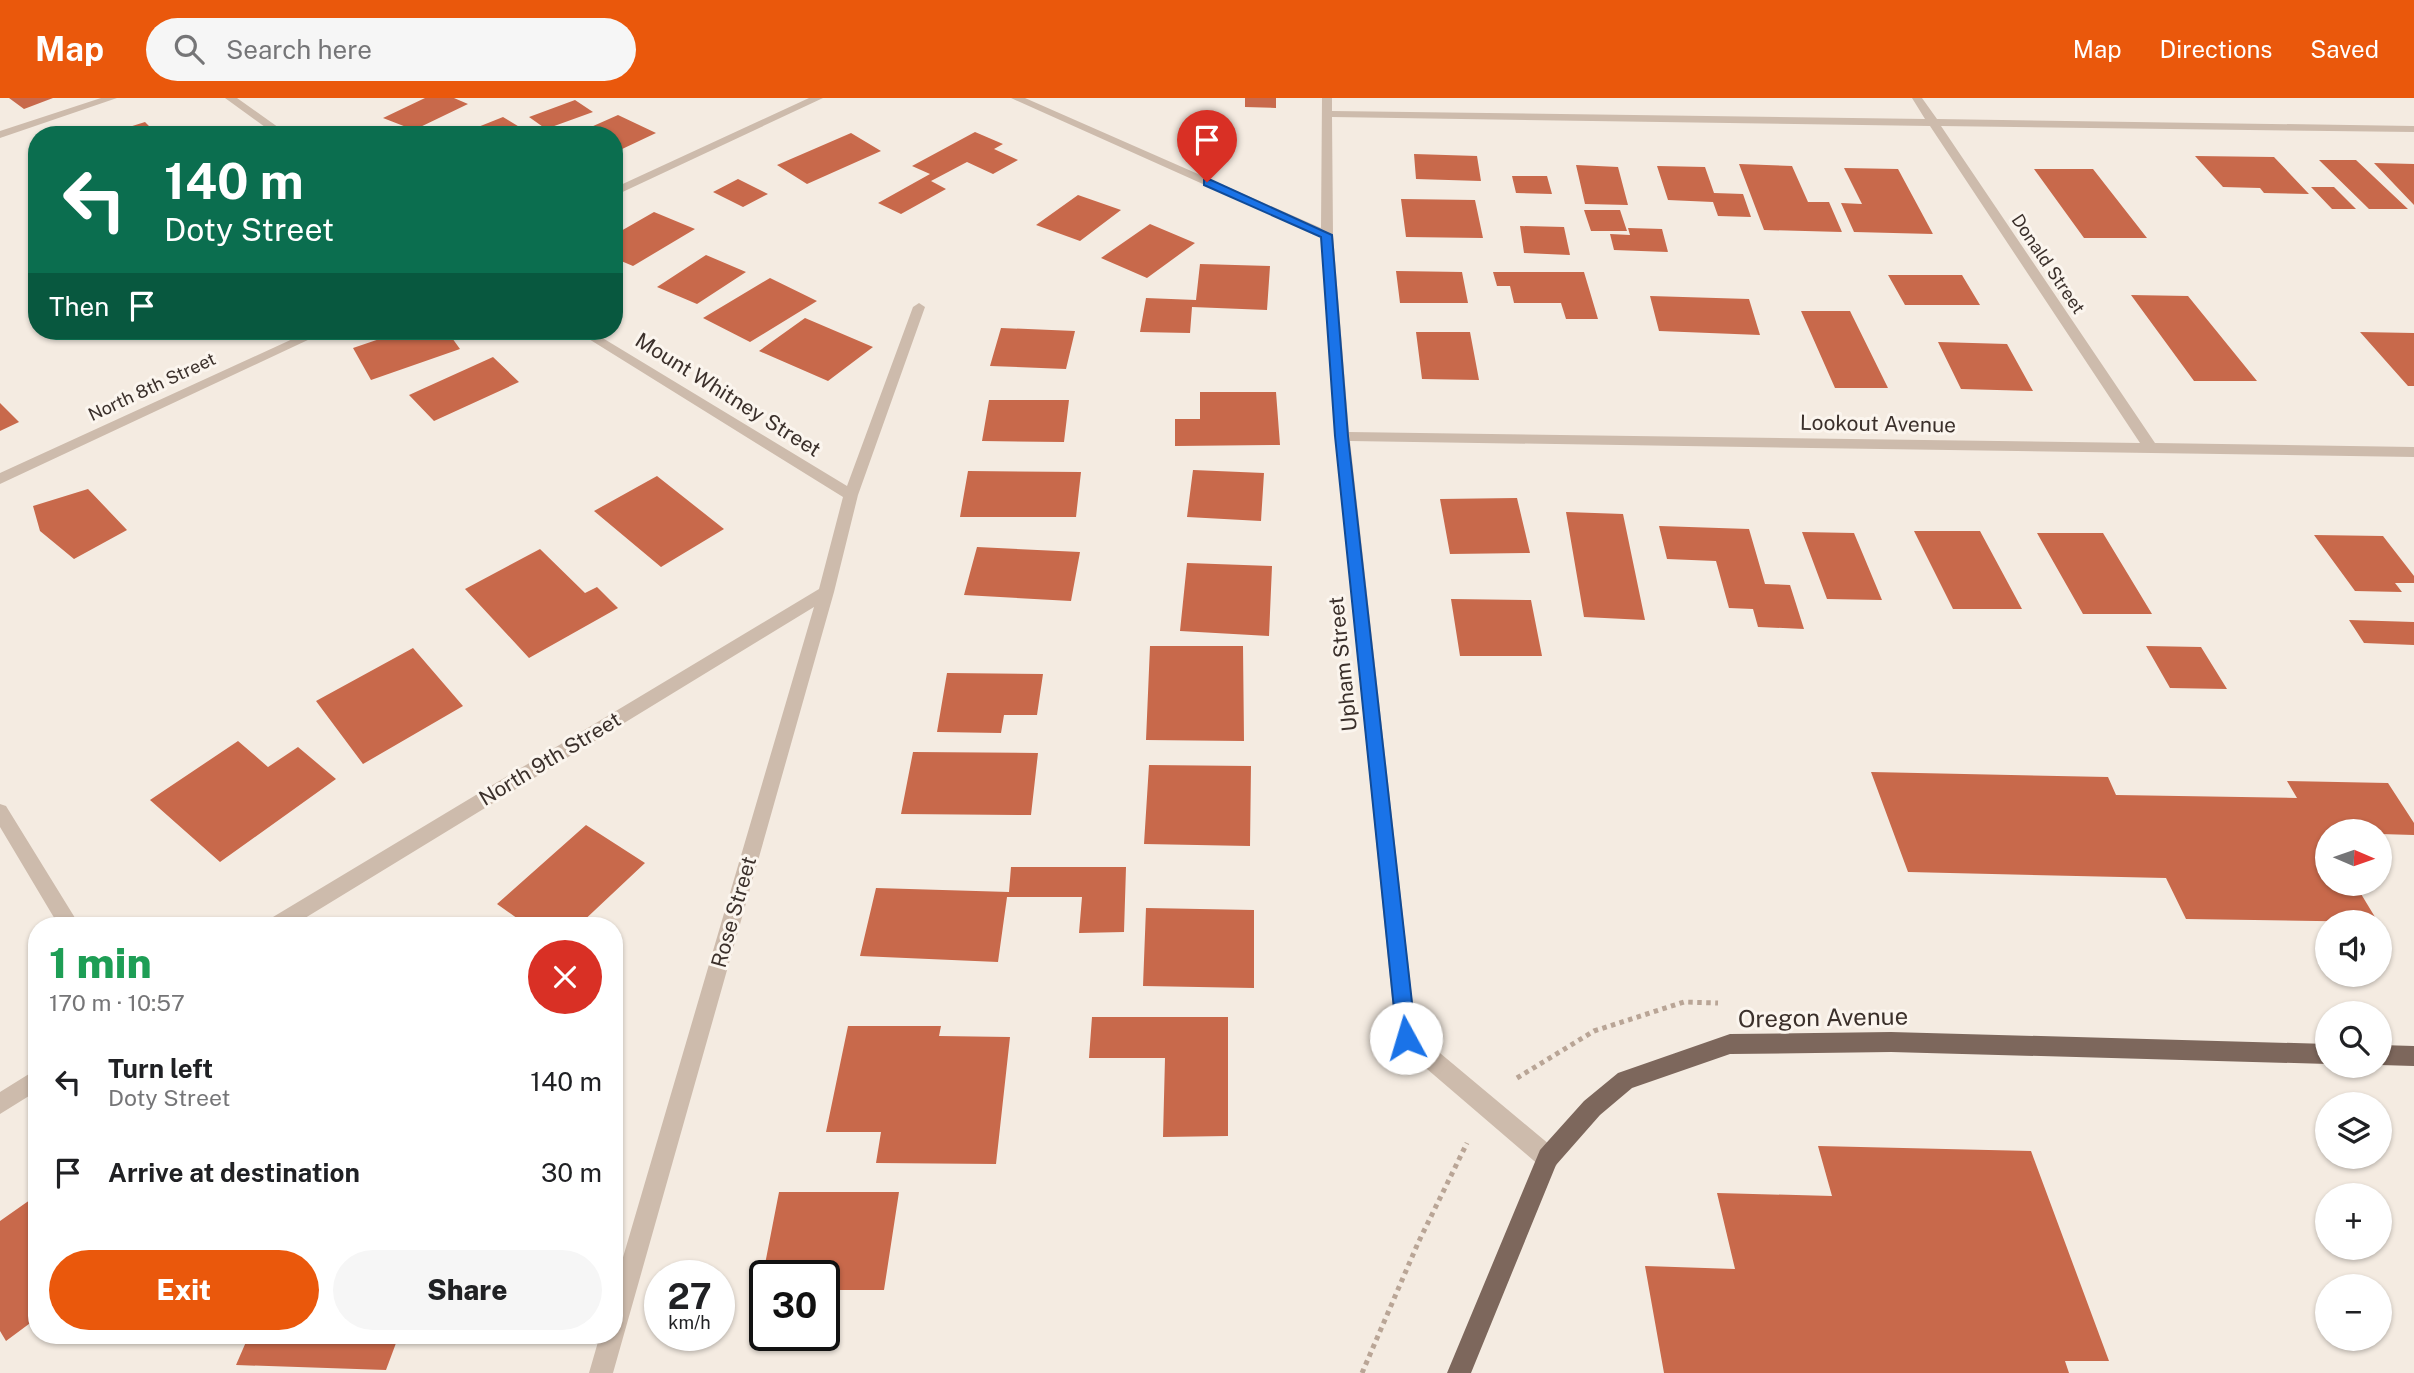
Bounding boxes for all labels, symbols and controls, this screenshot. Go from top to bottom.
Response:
search box [146,18,636,81]
text: Map [35,30,104,68]
icon: search [170,30,208,68]
text: Search here [226,34,372,65]
text: Map [2073,35,2122,63]
text: Directions [2160,35,2272,63]
text: Saved [2310,35,2379,63]
pin [1177,110,1237,182]
icon: arrive [1188,121,1226,159]
text: 140 m [164,152,304,210]
icon: left [49,154,140,245]
street label: Donald Street [2007,210,2089,318]
text: Doty Street [164,211,334,248]
icon: arrive [123,287,161,325]
text: Then [49,291,109,322]
street label: Mount Whitney Street [631,327,826,462]
street label: North 8th Street [85,348,219,425]
street label: Lookout Avenue [1800,410,1956,437]
street label: Upham Street [1323,595,1362,733]
street label: North 9th Street [474,706,625,811]
north arrow [2315,819,2392,896]
map controls [2315,819,2392,1351]
street label: Rose Street [706,853,761,970]
button: sound [2315,910,2392,987]
text: 1 min [49,938,152,987]
button: close [528,940,602,1014]
text: 170 m · 10:57 [49,989,185,1016]
position arrow [1369,1001,1443,1075]
button: search [2315,1001,2392,1078]
street label: Oregon Avenue [1738,1002,1908,1032]
text: Turn left [108,1053,213,1084]
icon: left [49,1063,87,1101]
text: 140 m [530,1066,602,1097]
text: Doty Street [108,1084,230,1111]
button: layers [2315,1092,2392,1169]
icon: arrive [49,1154,87,1192]
text: Arrive at destination [108,1157,360,1188]
text: 30 m [541,1157,602,1188]
button: + [2315,1183,2392,1260]
button: Exit [49,1250,319,1330]
button: Share [333,1250,602,1330]
speed limit sign: 30 [749,1260,840,1351]
button: − [2315,1274,2392,1351]
text: 27 [667,1276,712,1317]
text: km/h [668,1312,711,1333]

